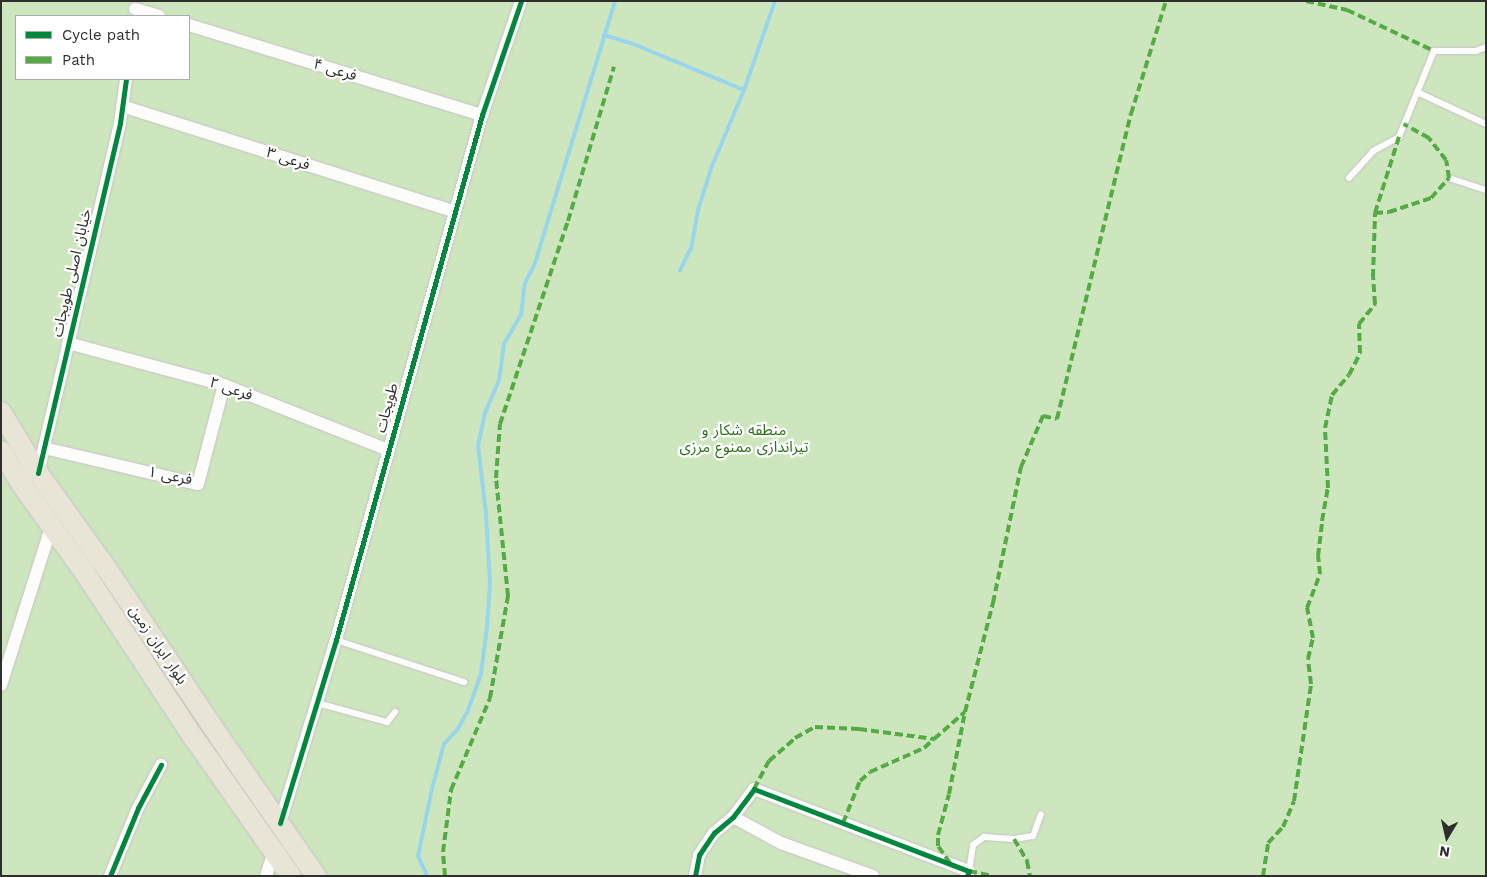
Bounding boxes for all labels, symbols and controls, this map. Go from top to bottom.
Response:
legend [15,15,190,80]
text: Cycle path [62,26,140,44]
text: Path [62,51,95,69]
street label: فرعی ۴ [311,55,359,85]
street label: فرعی ۳ [264,144,312,174]
street label: خیابان اصلی طویجات [49,207,95,339]
street label: فرعی ۲ [207,373,255,405]
street label: طویجات [372,381,402,435]
park label: منطقه شکار و تیراندازی ممنوع مرزی [679,421,809,456]
street label: فرعی ۱ [146,463,194,489]
street label: بلوار ایران زمین [125,602,191,688]
north arrow [1422,812,1472,862]
text: N [1438,843,1451,861]

